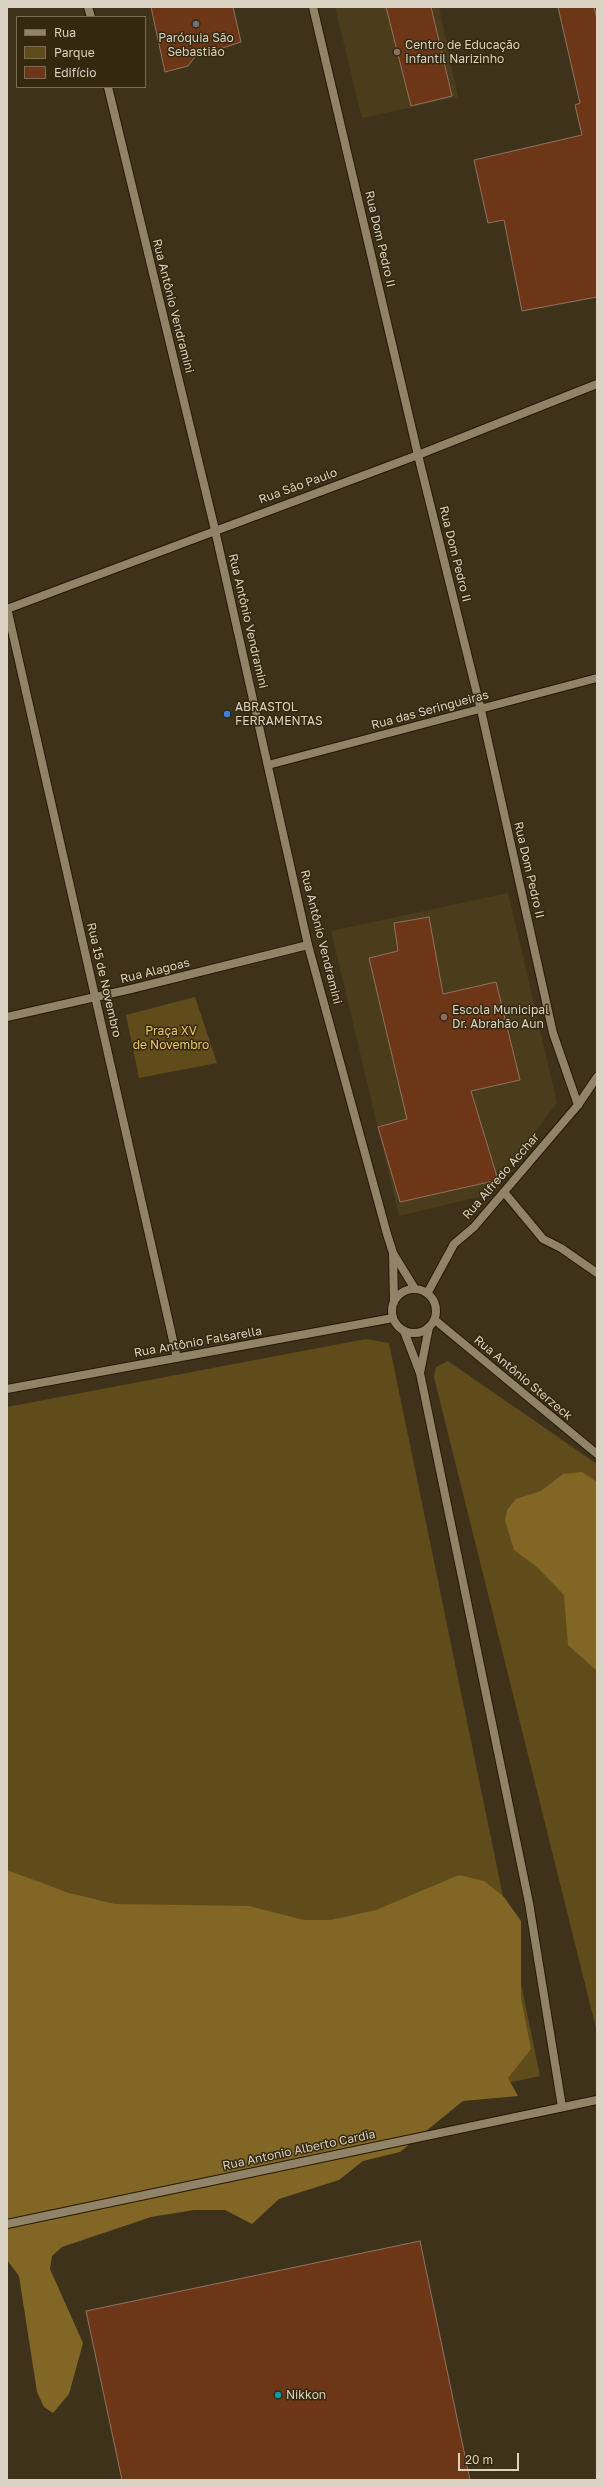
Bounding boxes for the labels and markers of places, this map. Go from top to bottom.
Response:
marker: Paróquia São Sebastião [191,19,201,29]
place label: Paróquia São Sebastião [158,31,234,59]
place label: Centro de Educação Infantil Narizinho [405,38,520,66]
marker: Centro de Educação Infantil Narizinho [392,47,402,57]
place label: ABRASTOL FERRAMENTAS [235,700,323,728]
marker: ABRASTOL FERRAMENTAS [222,709,232,719]
place label: Escola Municipal Dr. Abrahão Aun [452,1003,549,1031]
marker: Escola Municipal Dr. Abrahão Aun [439,1012,449,1022]
place label: Nikkon [286,2388,326,2402]
marker: Nikkon [273,2390,283,2400]

